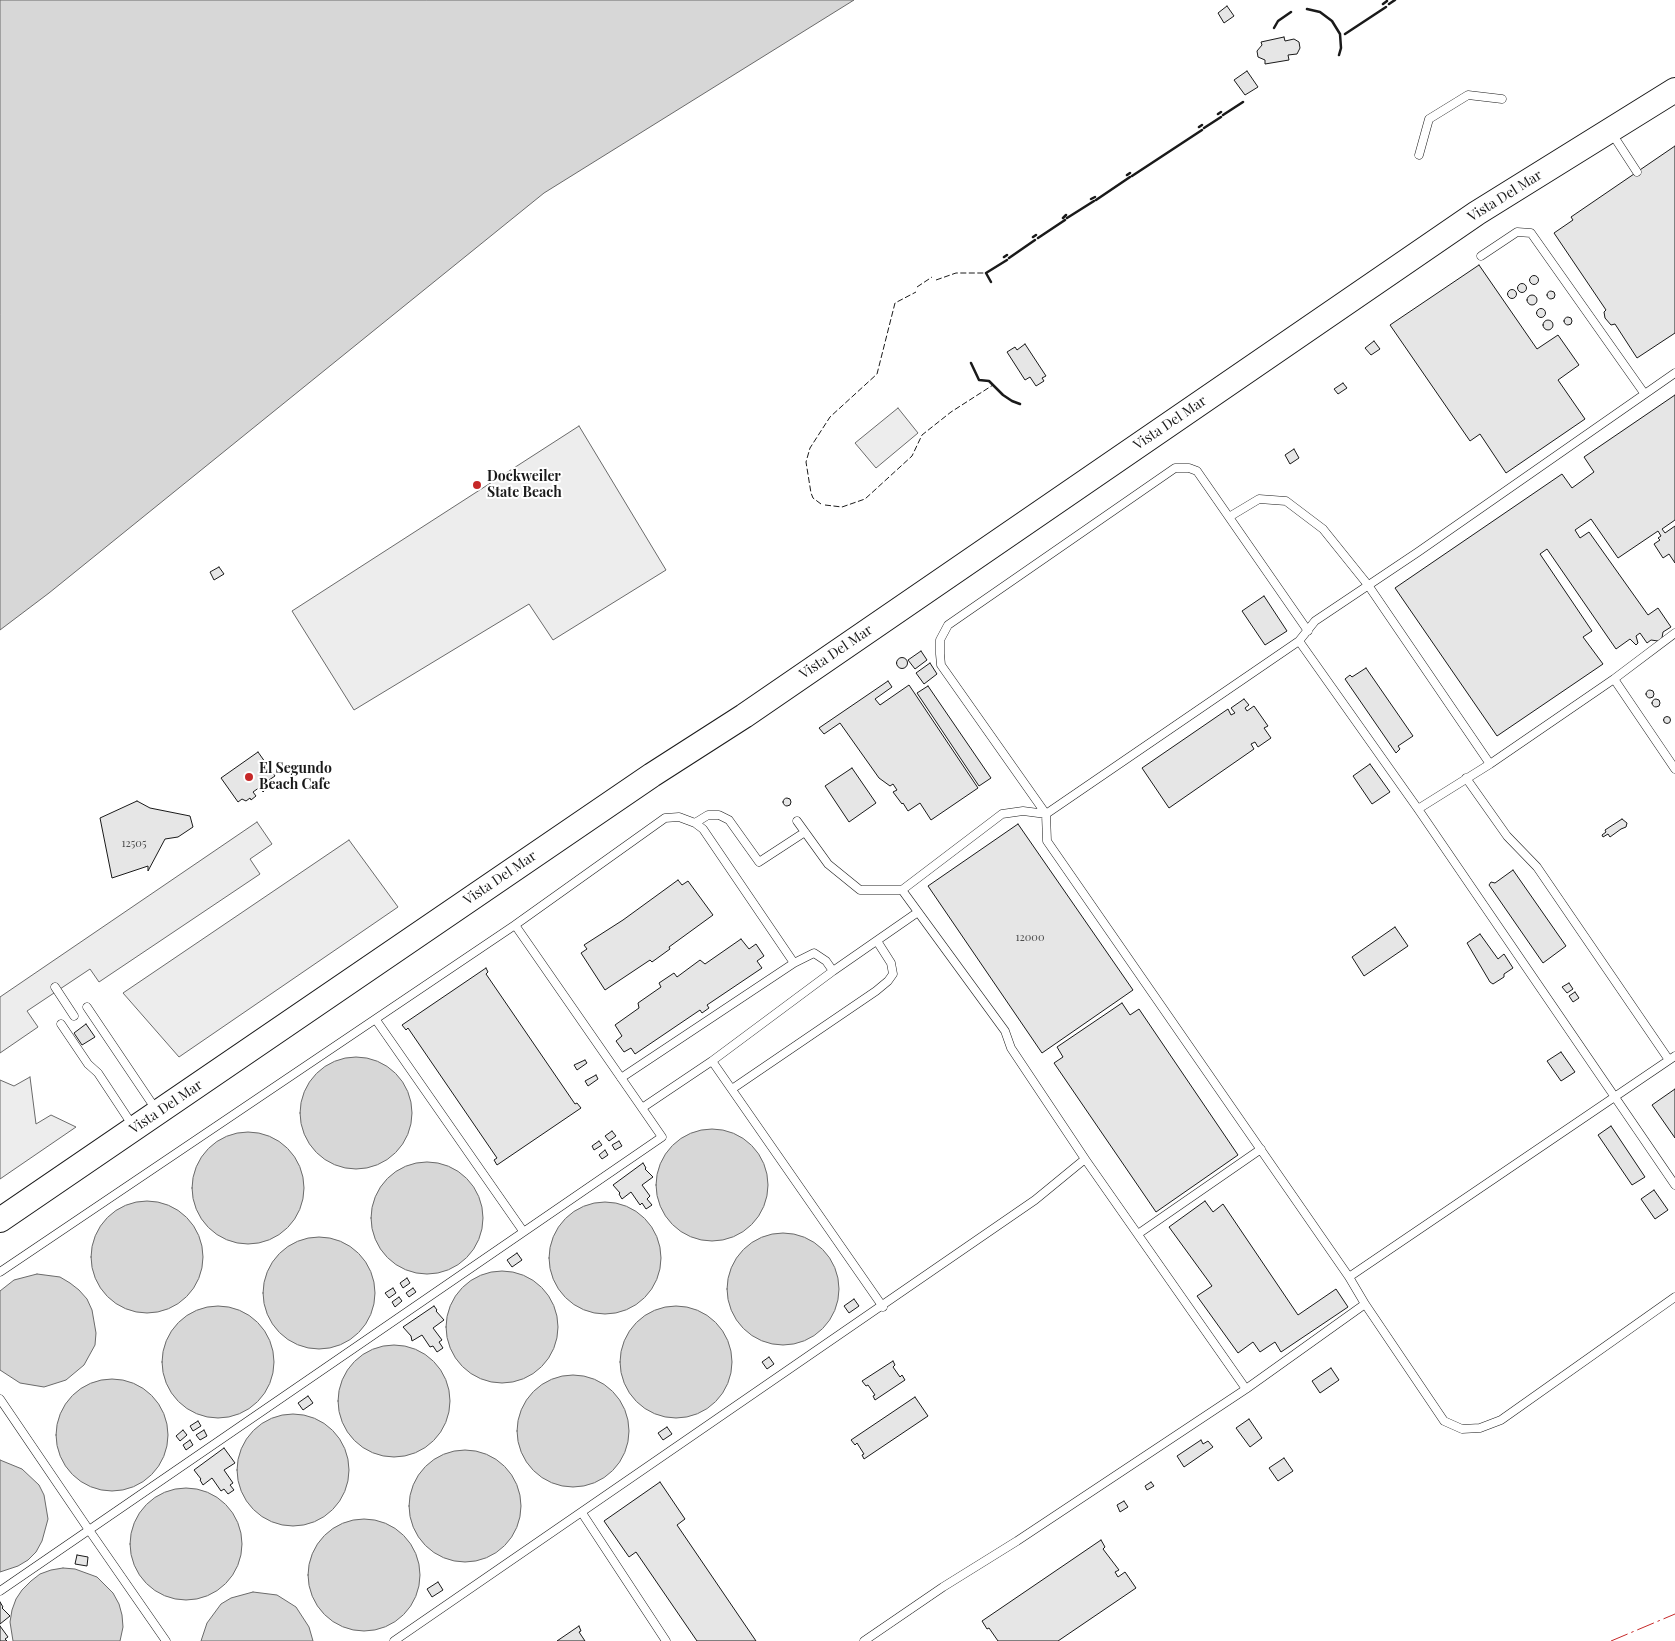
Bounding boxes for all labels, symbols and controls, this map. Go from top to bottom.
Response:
street label: Vista Del Mar [1465,167,1545,225]
street label: Vista Del Mar [1130,392,1210,454]
place label: Dockweiler State Beach [487,469,562,502]
marker: Dockweiler State Beach [471,479,483,491]
street label: Vista Del Mar [796,621,876,683]
place label: El Segundo Beach Cafe [259,761,332,794]
marker: El Segundo Beach Cafe [243,771,255,783]
house number: 12505 [121,837,147,851]
street label: Vista Del Mar [460,847,540,909]
house number: 12000 [1015,931,1045,945]
street label: Vista Del Mar [126,1076,206,1138]

